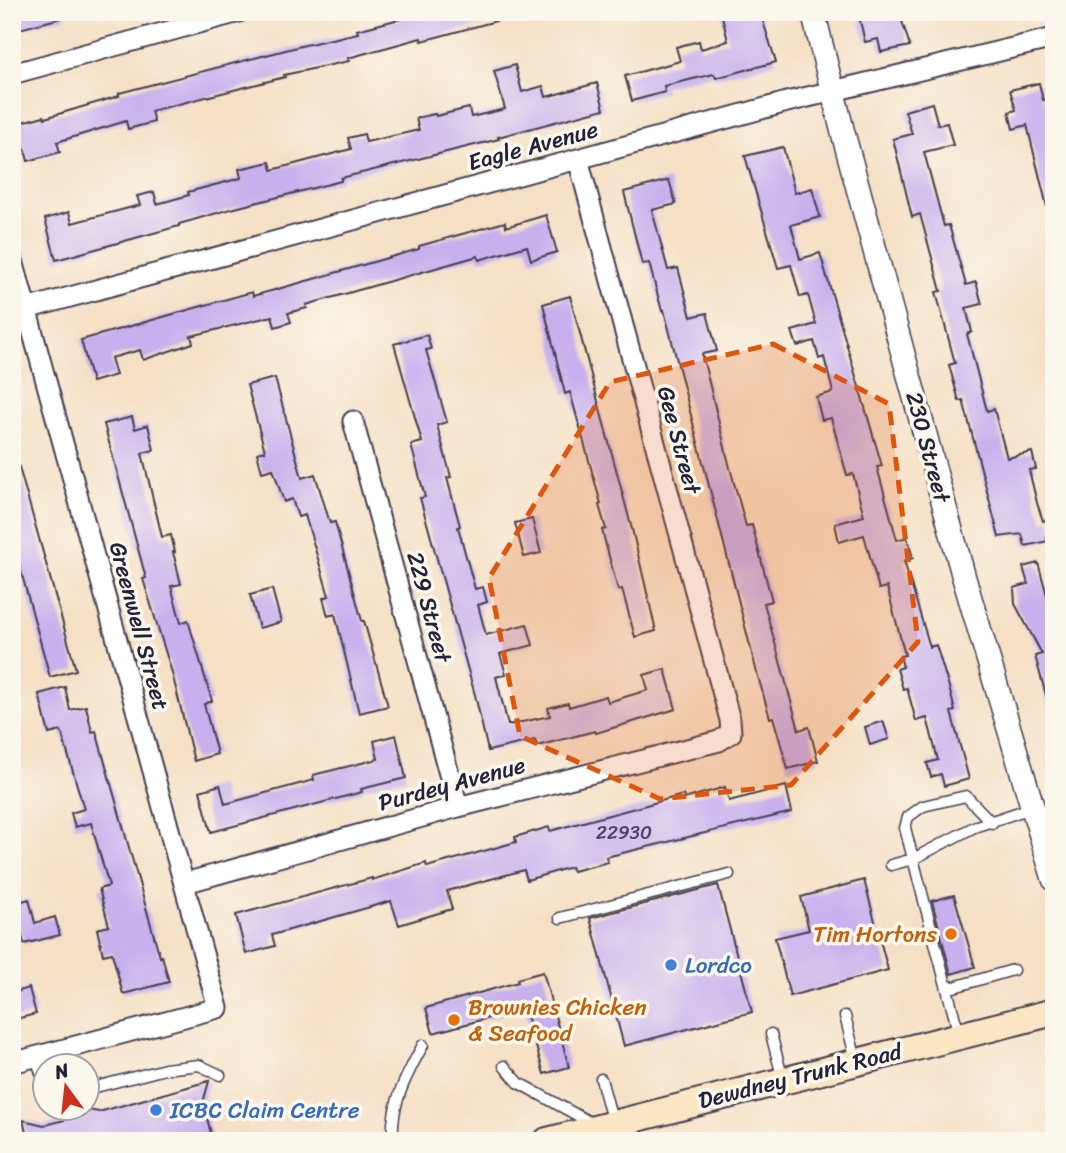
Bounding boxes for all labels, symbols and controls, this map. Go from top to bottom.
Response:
street label: Eagle Avenue [463,109,603,183]
street label: Gee Street [645,382,713,500]
street label: 230 Street [894,387,963,509]
street label: Greenwell Street [97,537,181,715]
street label: 229 Street [395,547,464,669]
street label: Purdey Avenue [374,745,530,823]
house number: 22930 [596,816,652,849]
place label: Tim Hortons [813,914,937,955]
marker: Tim Hortons [943,926,959,942]
place label: Lordco [685,945,752,986]
marker: Lordco [663,957,679,973]
place label: Brownies Chicken & Seafood [468,987,647,1054]
marker: Brownies Chicken & Seafood [446,1012,462,1028]
street label: Dewdney Trunk Road [694,1030,908,1121]
north arrow [32,1052,102,1122]
text: N [50,1053,73,1089]
place label: ICBC Claim Centre [169,1090,360,1131]
marker: ICBC Claim Centre [148,1102,164,1118]

